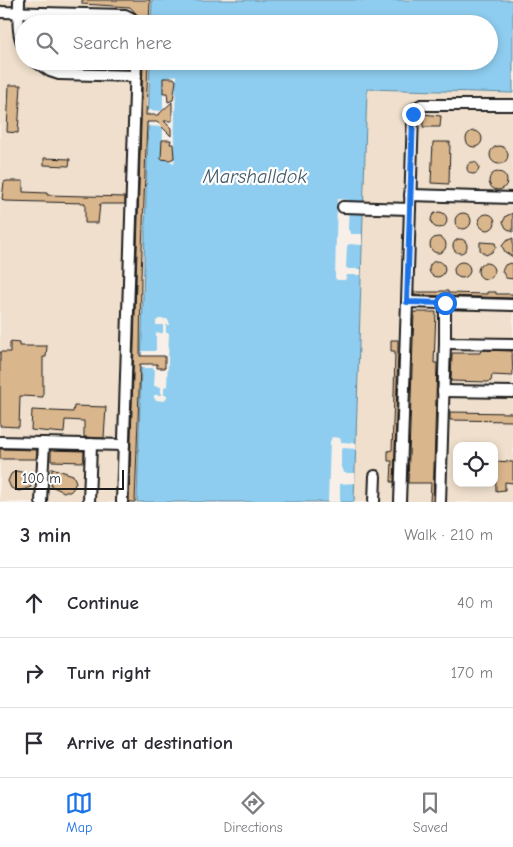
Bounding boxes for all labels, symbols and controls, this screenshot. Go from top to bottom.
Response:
search box [15,15,498,70]
icon: search [33,29,61,57]
text: Search here [73,32,172,54]
route end [402,103,425,126]
water label: Marshalldok [202,165,307,188]
route start [434,292,457,315]
map controls [453,442,498,487]
button: locate [453,442,498,487]
scale bar [15,467,124,490]
text: 100 m [22,470,61,487]
text: 3 min [20,523,71,547]
text: Walk · 210 m [404,526,493,544]
icon: ahead [20,589,48,617]
text: Continue [67,592,139,614]
text: 40 m [457,594,493,612]
icon: right [20,659,48,687]
text: Turn right [67,662,151,684]
text: 170 m [451,664,493,682]
icon: arrive [20,729,48,757]
text: Arrive at destination [67,732,233,754]
tab: Map [65,789,93,836]
tab: Directions [223,789,283,836]
tab: Saved [413,789,448,836]

